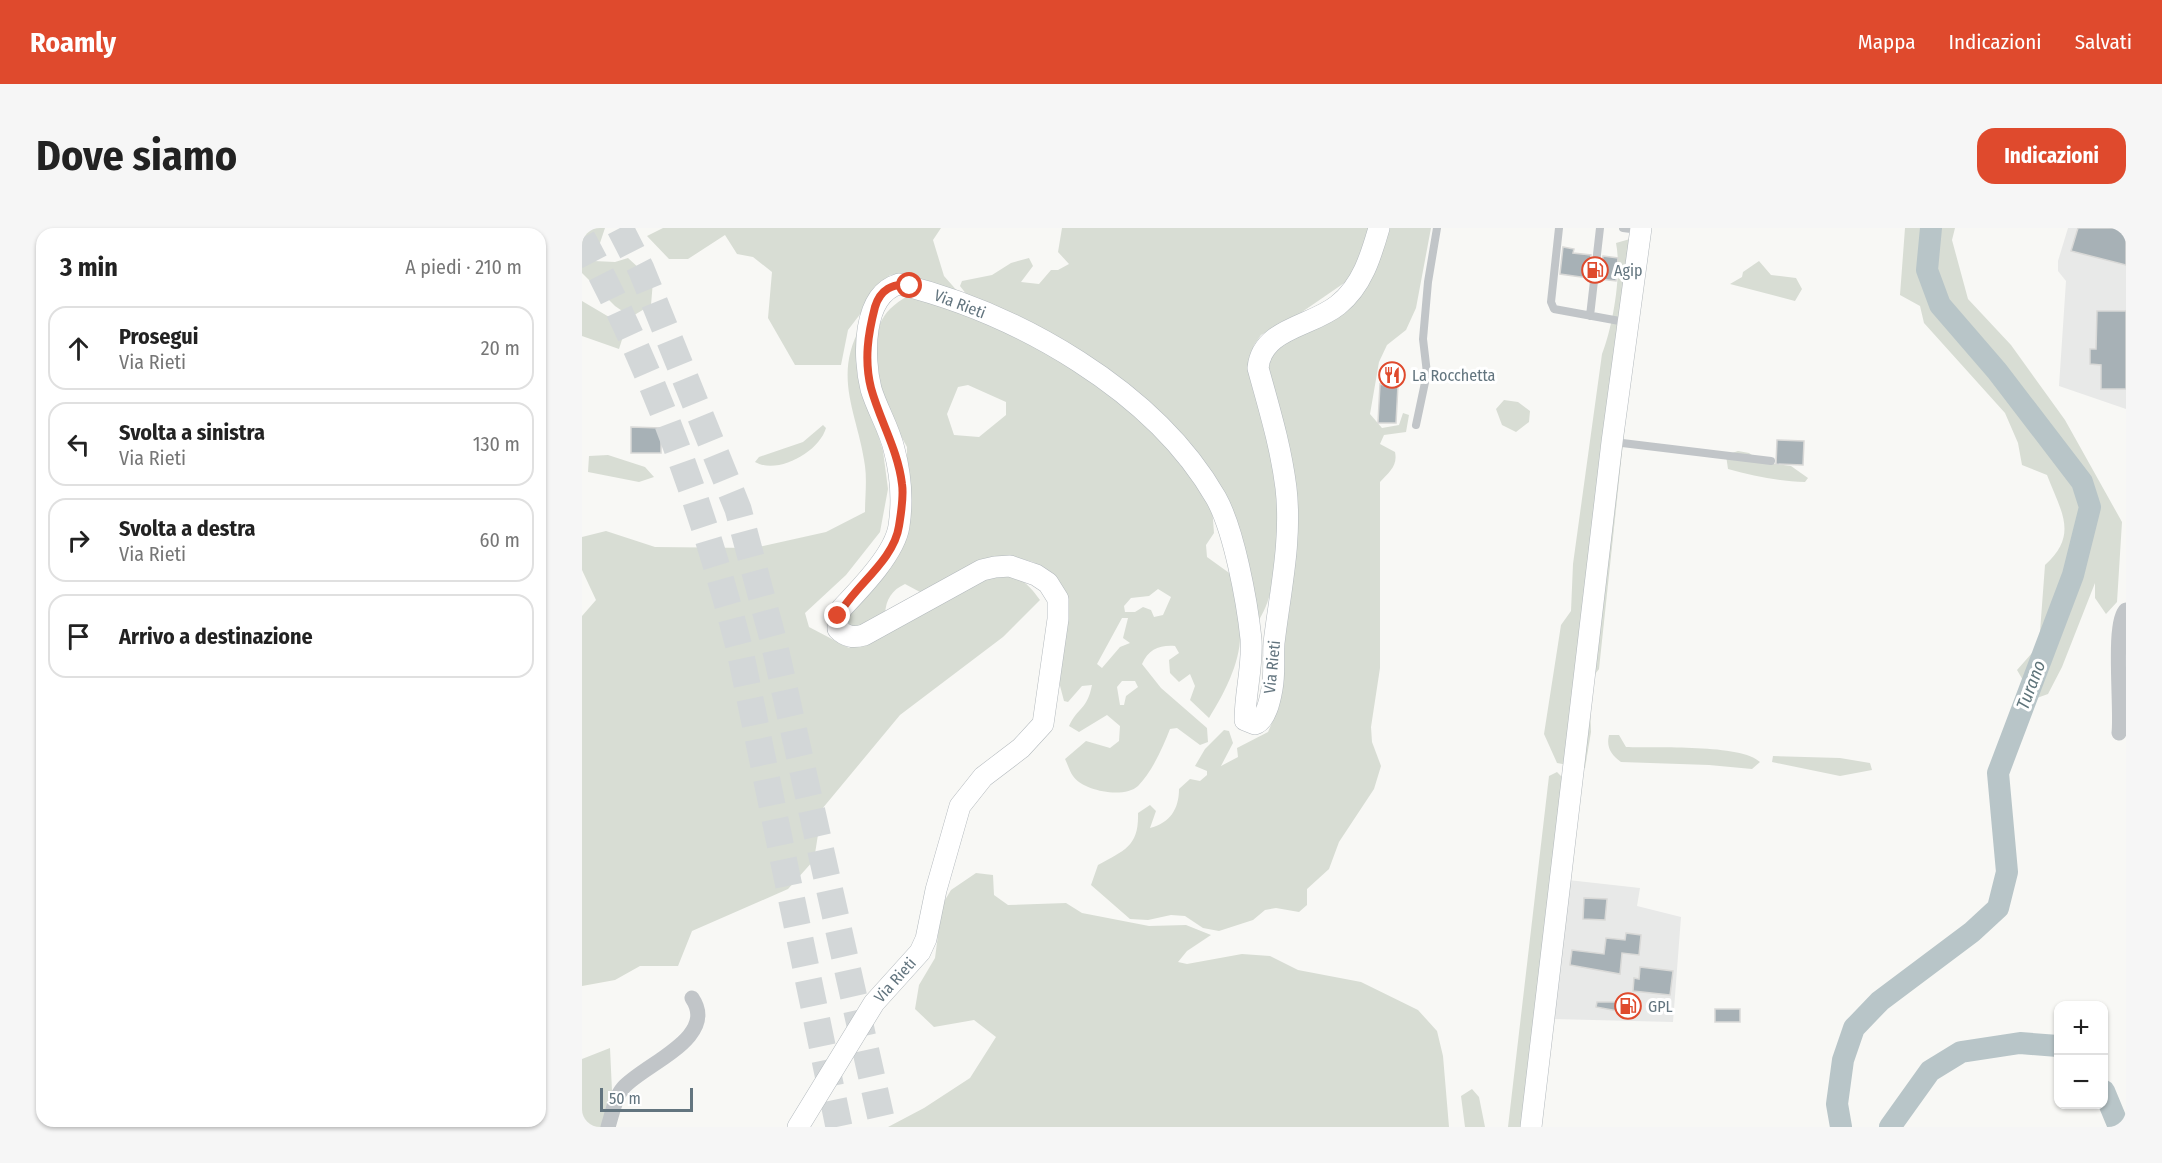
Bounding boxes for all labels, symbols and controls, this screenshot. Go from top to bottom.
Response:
text: Roamly [30,26,116,59]
text: Mappa [1858,29,1915,55]
text: Indicazioni [1948,29,2042,55]
text: Salvati [2075,29,2132,55]
button: Indicazioni [1977,128,2126,184]
text: Dove siamo [36,131,237,181]
text: 3 min [60,252,118,283]
text: A piedi · 210 m [405,255,522,279]
fuel station icon: Agip [1580,255,1610,285]
place label: Agip [1614,261,1642,280]
route start [896,272,922,298]
street label: Via Rieti [932,286,988,322]
text: Prosegui [119,323,198,350]
icon: ahead [62,332,95,365]
text: 20 m [481,336,520,360]
text: Via Rieti [119,350,186,374]
restaurant icon: La Rocchetta [1377,360,1407,390]
place label: La Rocchetta [1412,366,1496,385]
text: Svolta a sinistra [119,419,265,446]
icon: left [62,428,95,461]
text: 130 m [473,432,520,456]
text: Via Rieti [119,446,186,470]
text: Svolta a destra [119,515,256,542]
icon: right [62,524,95,557]
text: 60 m [480,528,520,552]
text: Via Rieti [119,542,186,566]
route end [824,602,850,628]
icon: arrive [62,620,95,653]
text: Arrivo a destinazione [119,623,313,650]
street label: Via Rieti [1260,639,1284,695]
water label: Turano [2012,657,2050,713]
street label: Via Rieti [870,954,920,1006]
fuel station icon: GPL [1613,991,1643,1021]
place label: GPL [1648,997,1673,1016]
map controls [2054,1001,2108,1109]
button: + [2054,1001,2108,1055]
button: − [2054,1055,2108,1109]
scale bar [600,1085,693,1112]
text: 50 m [609,1089,641,1108]

